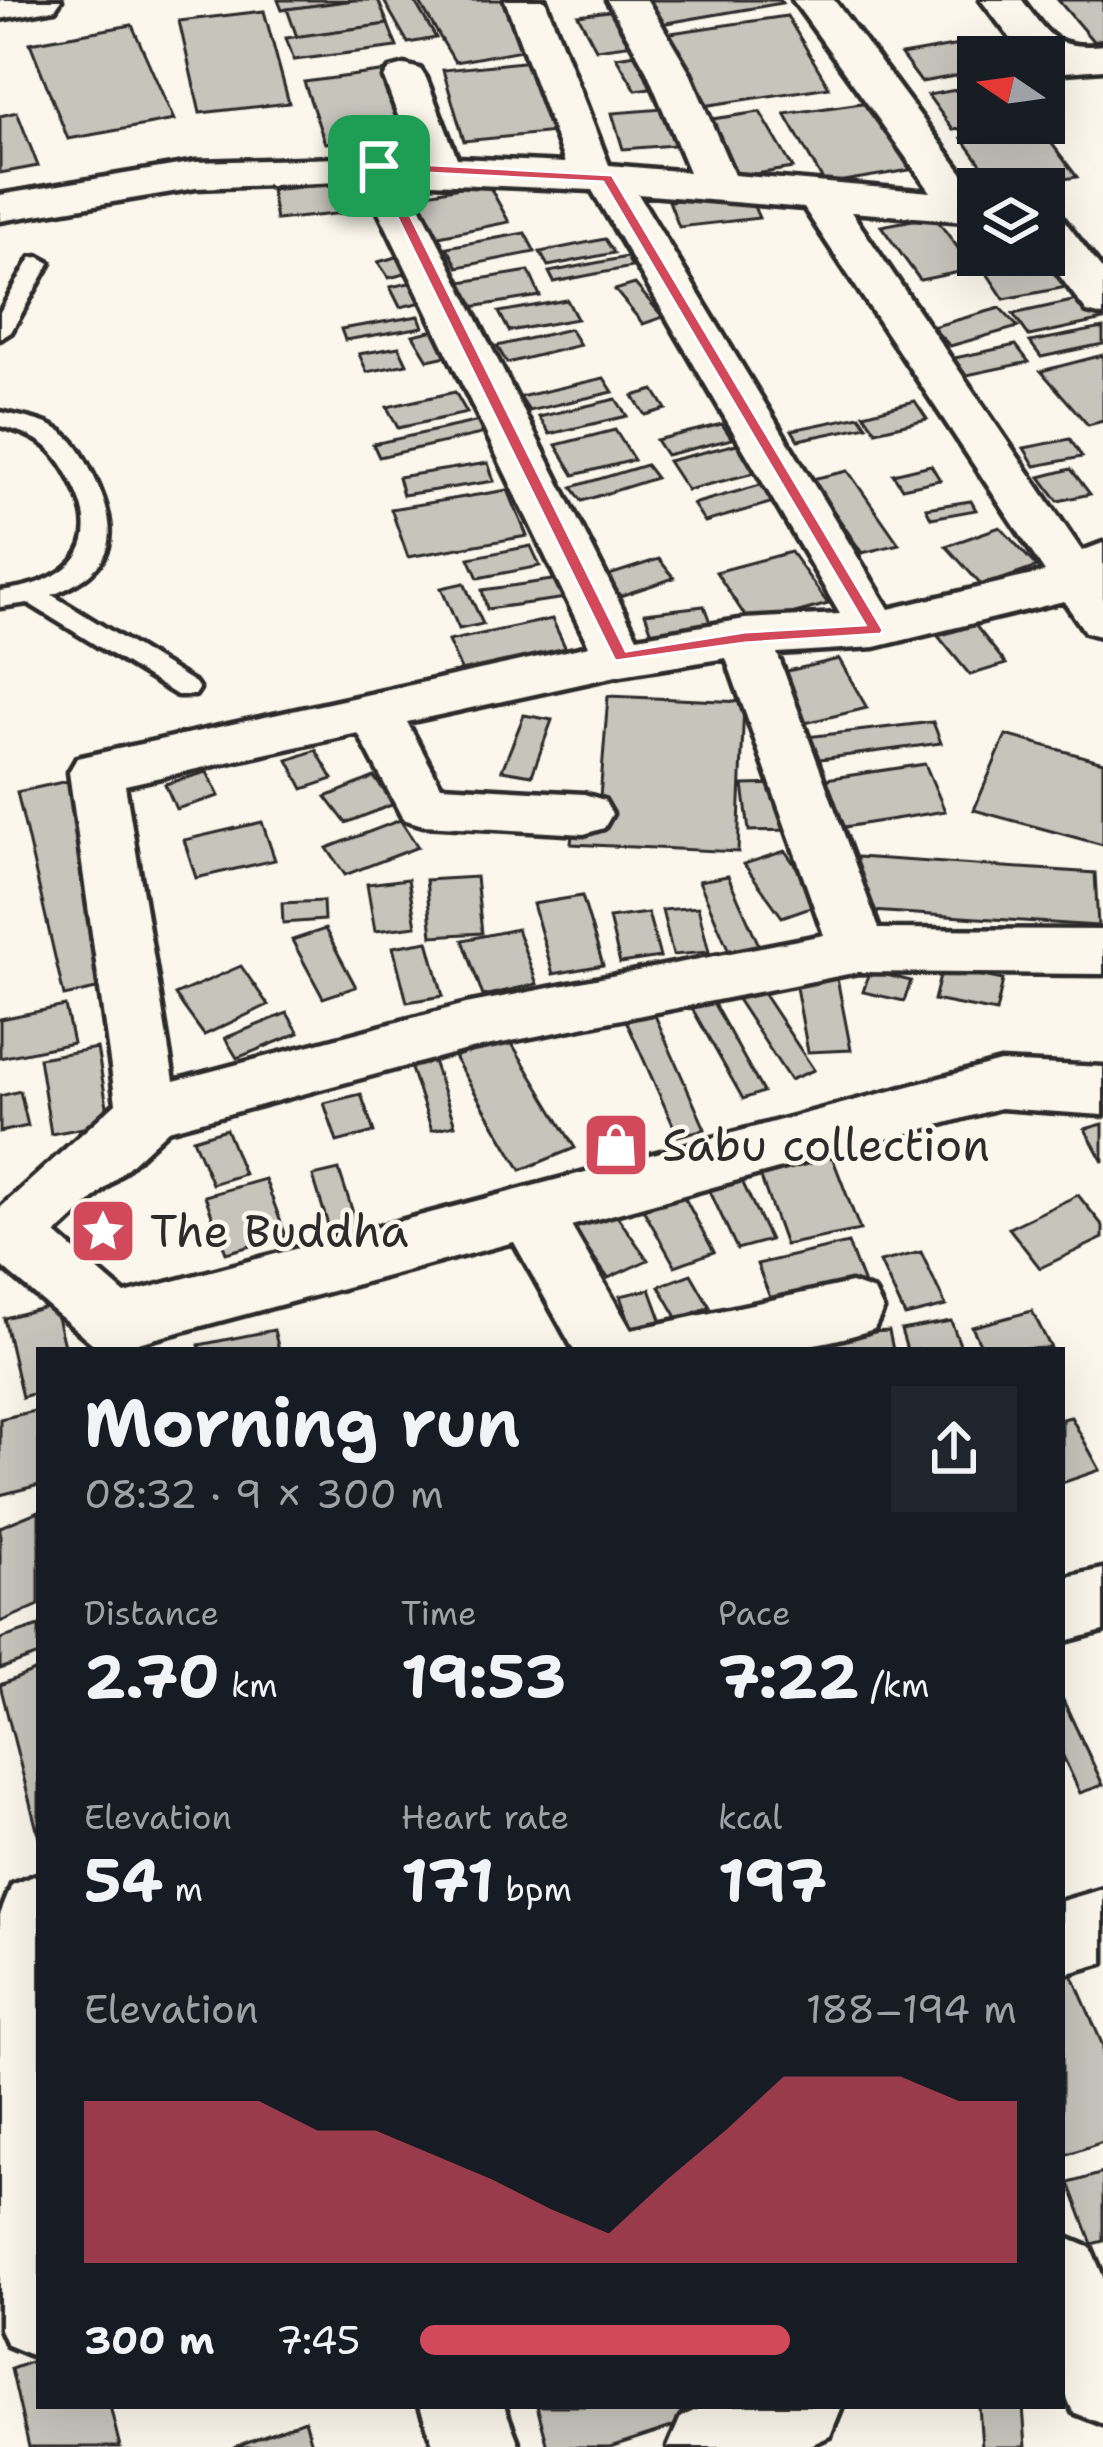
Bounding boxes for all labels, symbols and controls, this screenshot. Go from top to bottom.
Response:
north arrow [957,36,1065,144]
map controls [957,36,1065,276]
pin [328,115,430,217]
icon: arrive [346,133,412,199]
button: layers [957,168,1065,276]
shop icon: Sabu collection [581,1110,651,1180]
place label: Sabu collection [662,1115,990,1175]
place icon: The Buddha [68,1196,138,1266]
place label: The Buddha [150,1201,409,1261]
text: Morning run [84,1379,520,1467]
button: share [891,1386,1017,1512]
text: 08:32 · 9 × 300 m [84,1468,444,1520]
text: Distance [84,1591,219,1636]
text: Time [401,1591,477,1636]
text: Pace [718,1591,791,1636]
text: 2.70 [84,1636,220,1716]
text: 19:53 [401,1636,566,1716]
text: 7:22 [718,1636,859,1716]
text: km [220,1663,278,1708]
text: /km [859,1663,930,1708]
text: Elevation [84,1795,232,1840]
text: Heart rate [401,1795,569,1840]
text: kcal [718,1795,782,1840]
text: 54 [84,1840,163,1920]
text: 171 [401,1840,494,1920]
text: 197 [718,1840,827,1920]
text: m [163,1867,203,1912]
text: bpm [494,1867,572,1912]
text: Elevation [84,1983,259,2035]
text: 188–194 m [806,1983,1017,2035]
text: 300 m [84,2314,215,2366]
text: 7:45 [276,2314,360,2366]

